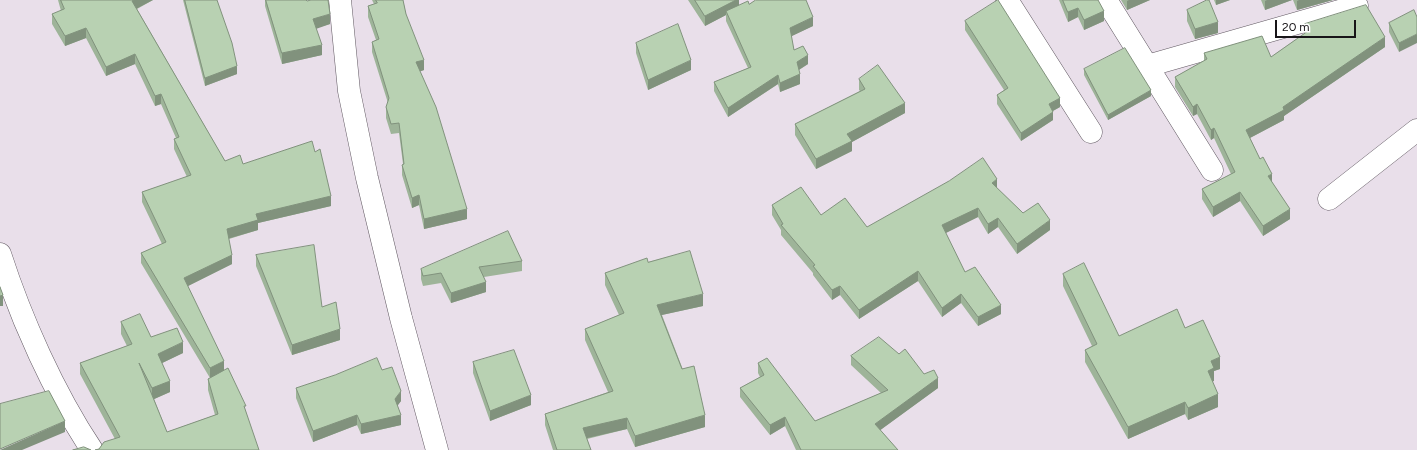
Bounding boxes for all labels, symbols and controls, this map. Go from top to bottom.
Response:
scale bar [1277,12,1358,38]
text: 20 m [1282,20,1310,34]

